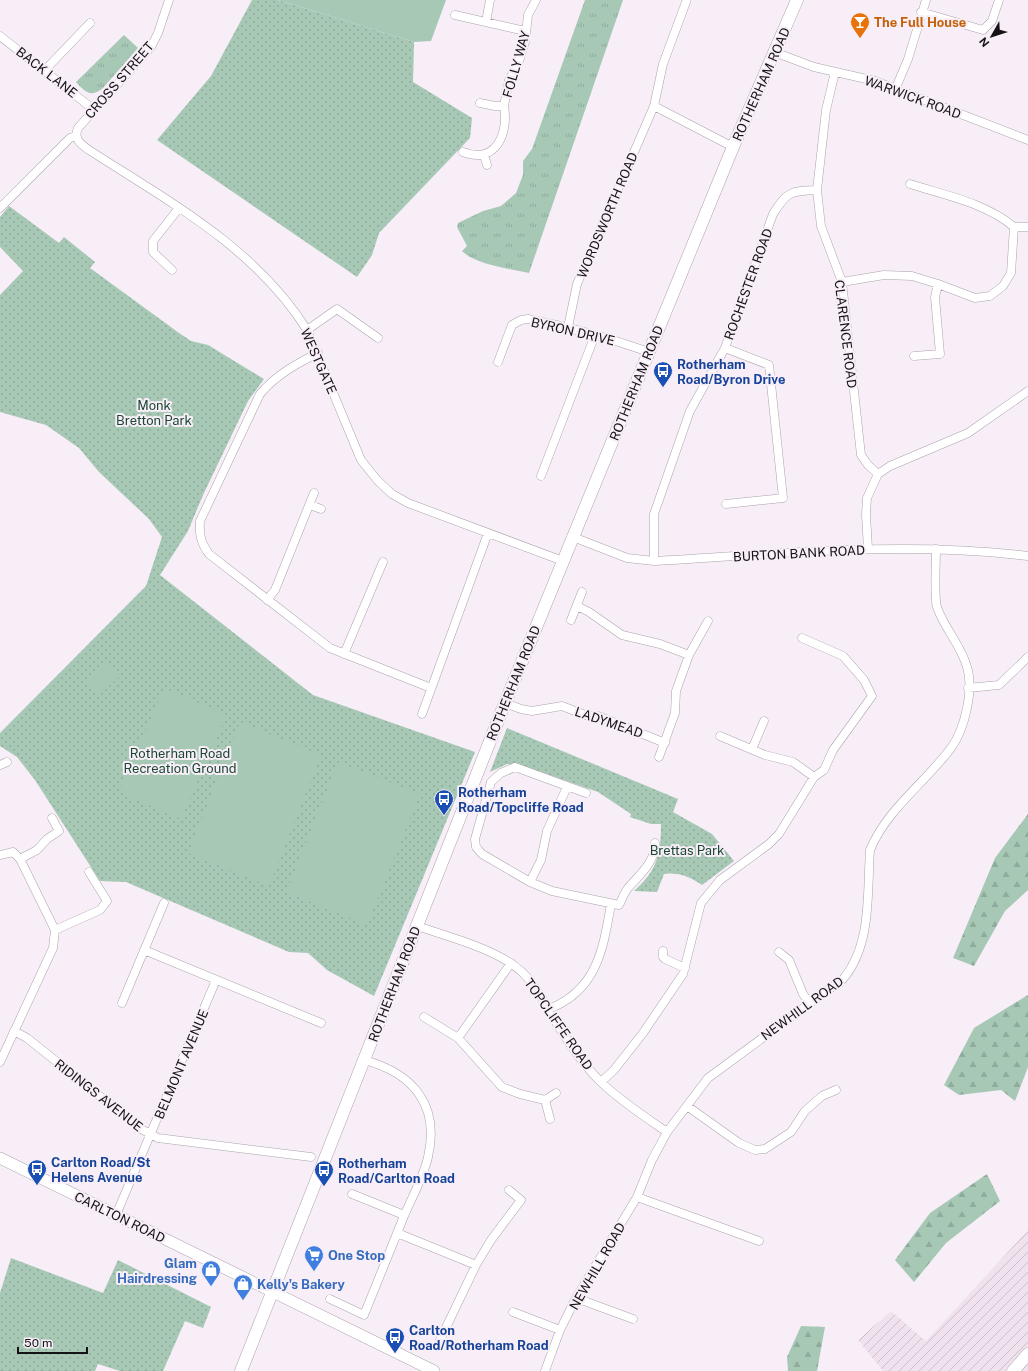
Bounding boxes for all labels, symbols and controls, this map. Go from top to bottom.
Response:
bar icon: The Full House [849,11,871,39]
place label: The Full House [874,15,966,30]
north arrow [972,16,1012,56]
street label: ROTHERHAM ROAD [730,25,793,143]
street label: FOLLY WAY [500,29,533,99]
text: N [977,35,992,49]
street label: CROSS STREET [82,39,157,122]
street label: BACK LANE [13,44,80,101]
street label: WARWICK ROAD [863,73,963,122]
street label: WORDSWORTH ROAD [574,150,641,280]
street label: ROCHESTER ROAD [721,226,776,342]
street label: CLARENCE ROAD [831,279,860,389]
street label: BYRON DRIVE [530,315,616,348]
street label: ROTHERHAM ROAD [607,323,666,443]
street label: WESTGATE [297,326,340,396]
place label: Rotherham Road/Byron Drive [677,357,785,387]
bus stop icon: Rotherham Road/Byron Drive [652,360,674,388]
park label: Monk Bretton Park [116,398,192,428]
street label: BURTON BANK ROAD [733,543,865,564]
street label: ROTHERHAM ROAD [484,623,543,743]
street label: LADYMEAD [573,704,645,741]
park label: Rotherham Road Recreation Ground [123,746,237,776]
place label: Rotherham Road/Topcliffe Road [458,785,584,815]
bus stop icon: Rotherham Road/Topcliffe Road [433,788,455,816]
park label: Brettas Park [650,843,724,858]
street label: ROTHERHAM ROAD [365,924,423,1044]
street label: NEWHILL ROAD [758,973,846,1043]
street label: TOPCLIFFE ROAD [521,976,596,1073]
street label: BELMONT AVENUE [152,1007,211,1121]
street label: RIDINGS AVENUE [52,1056,146,1135]
place label: Carlton Road/St Helens Avenue [51,1155,151,1185]
place label: Rotherham Road/Carlton Road [338,1156,455,1186]
bus stop icon: Carlton Road/St Helens Avenue [26,1158,48,1186]
bus stop icon: Rotherham Road/Carlton Road [313,1159,335,1187]
street label: CARLTON ROAD [72,1189,168,1246]
street label: NEWHILL ROAD [566,1220,628,1312]
supermarket icon: One Stop [303,1244,325,1272]
place label: One Stop [328,1248,385,1263]
place label: Glam Hairdressing [117,1256,197,1286]
shop icon: Glam Hairdressing [200,1259,222,1287]
shop icon: Kelly's Bakery [232,1273,254,1301]
place label: Kelly's Bakery [257,1277,345,1292]
place label: Carlton Road/Rotherham Road [409,1323,549,1353]
bus stop icon: Carlton Road/Rotherham Road [384,1326,406,1354]
scale bar [18,1329,87,1355]
text: 50 m [24,1336,52,1350]

